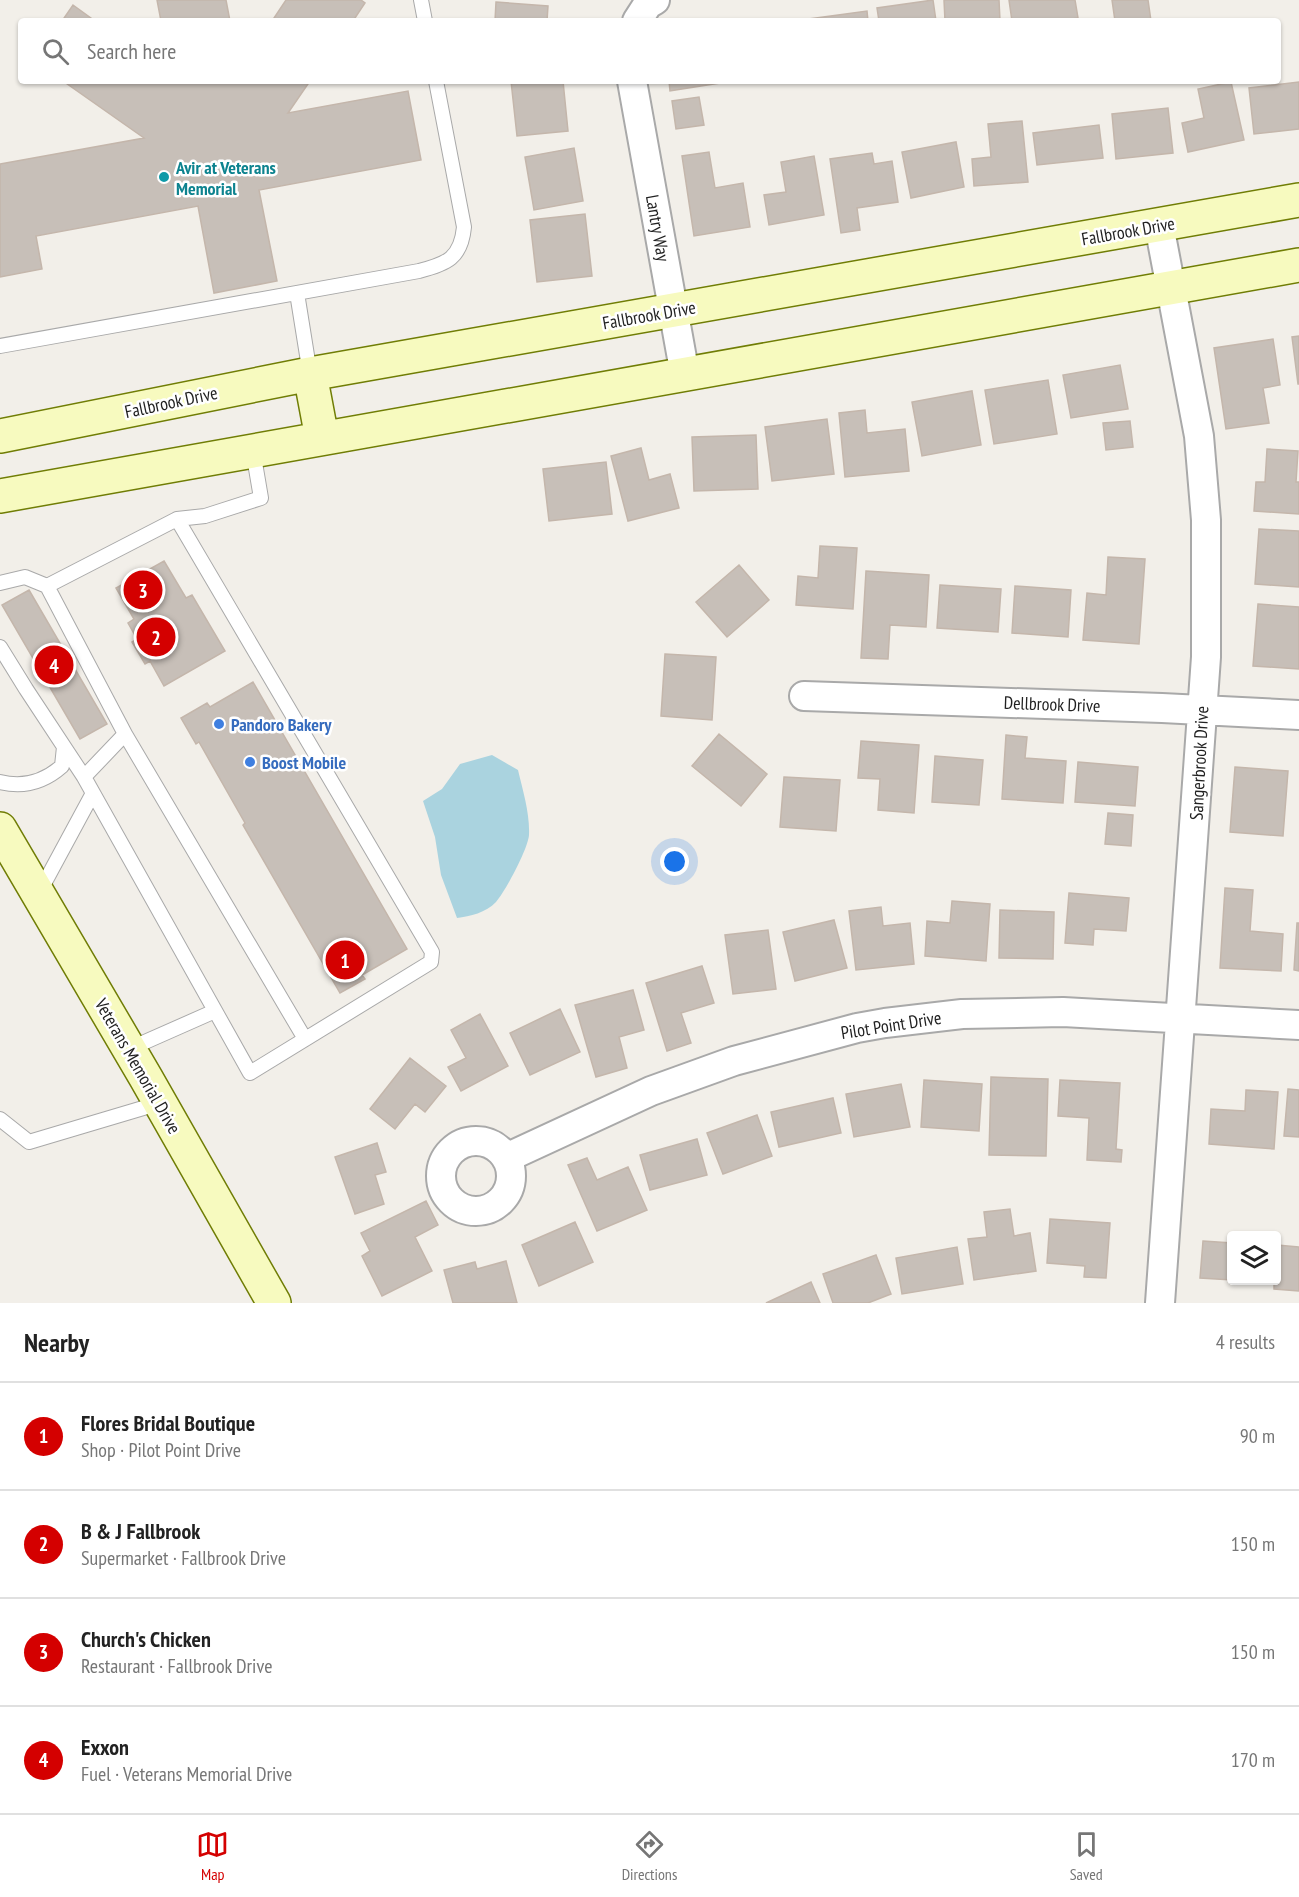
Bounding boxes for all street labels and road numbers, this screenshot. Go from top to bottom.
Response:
street label: Lantry Way [641,193,675,263]
street label: Fallbrook Drive [1080,211,1176,251]
street label: Fallbrook Drive [601,295,697,335]
street label: Fallbrook Drive [122,381,220,423]
street label: Dellbrook Drive [1003,691,1101,717]
street label: Sangerbrook Drive [1185,705,1213,821]
street label: Veterans Memorial Drive [89,993,186,1138]
street label: Pilot Point Drive [839,1006,943,1044]

